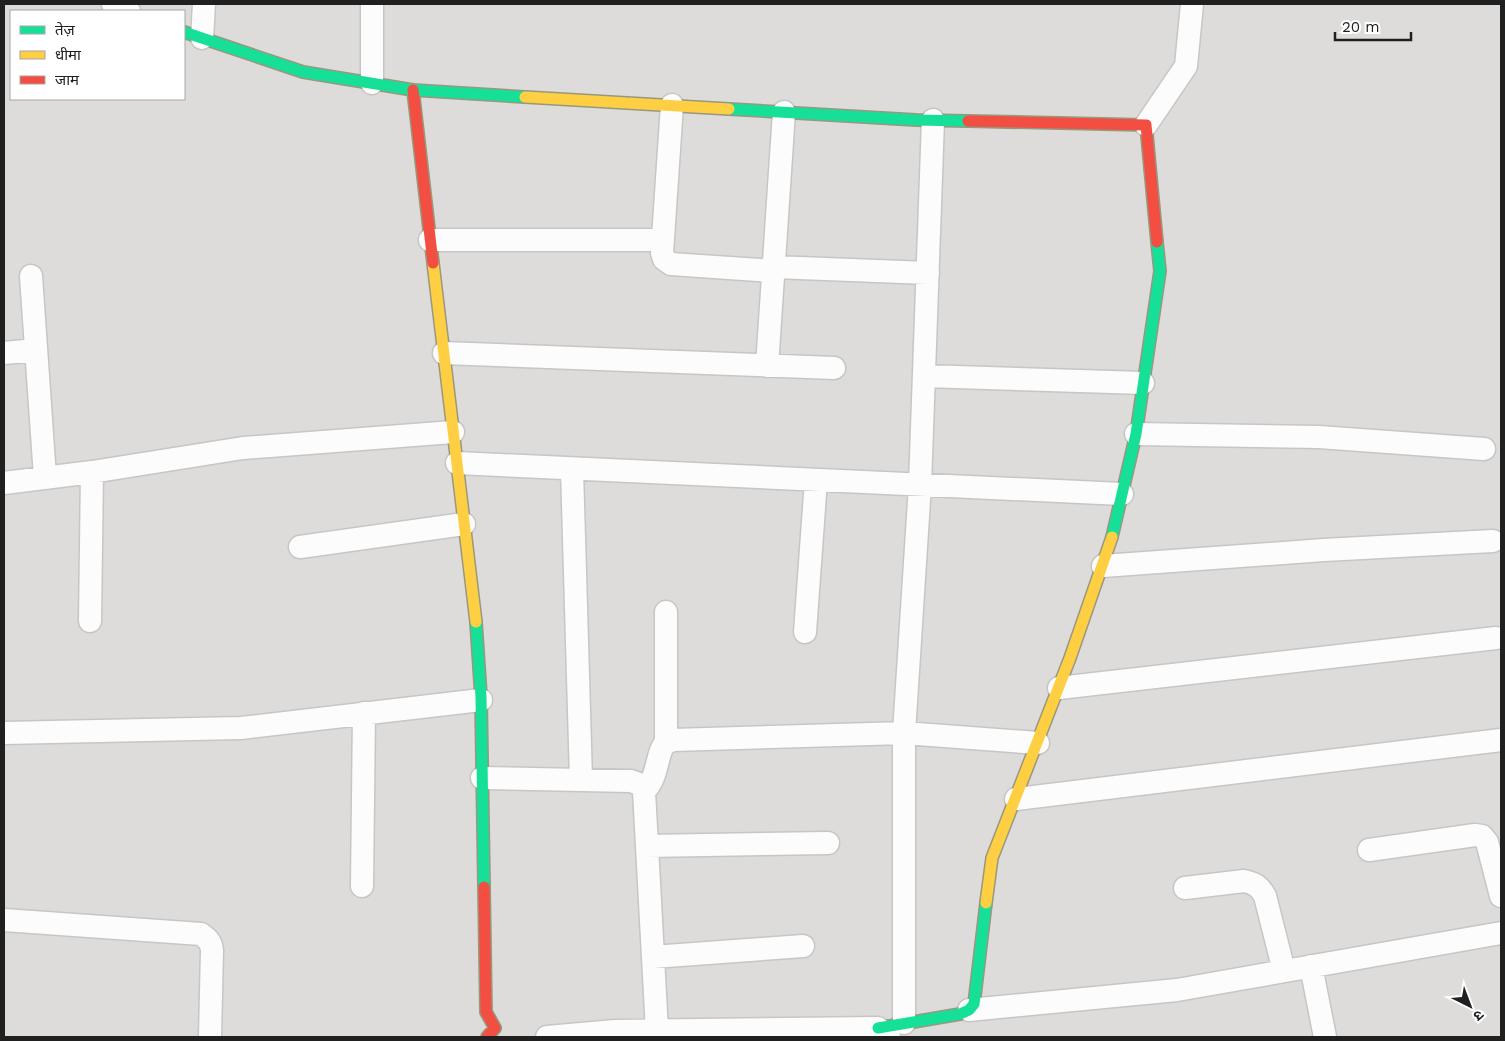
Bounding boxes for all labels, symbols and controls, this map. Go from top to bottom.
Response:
legend [10,10,185,100]
scale bar [1335,10,1411,42]
text: 20 m [1342,18,1380,36]
text: तेज़ [55,21,76,39]
text: धीमा [55,46,82,64]
text: जाम [55,71,80,89]
north arrow [1445,981,1495,1031]
text: उ [1470,1007,1487,1025]

